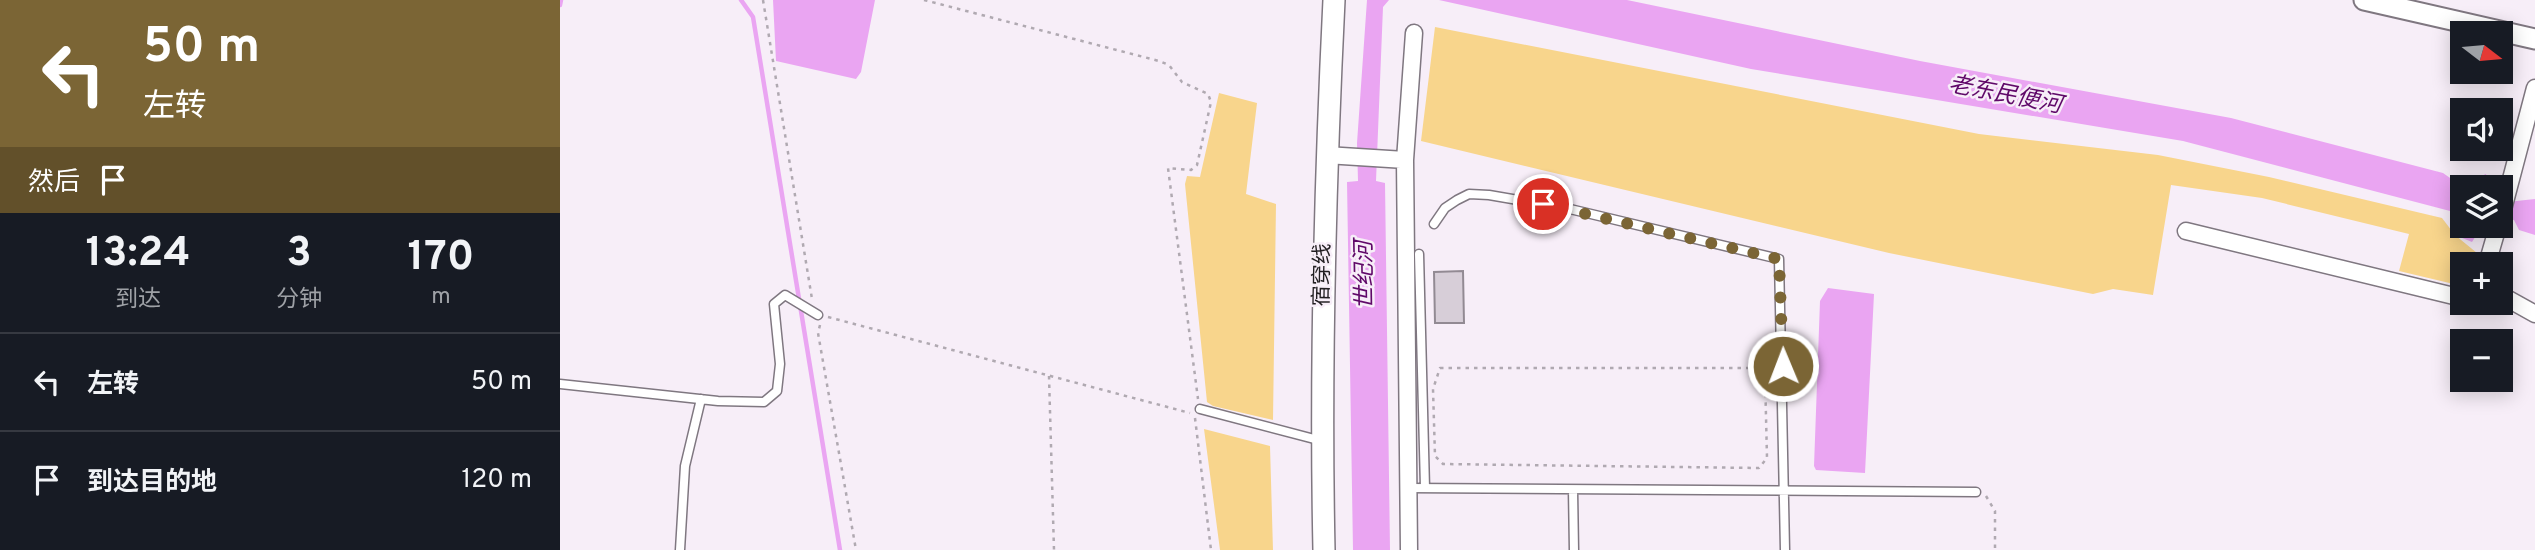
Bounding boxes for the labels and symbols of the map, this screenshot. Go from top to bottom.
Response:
north arrow [2450,21,2513,84]
water label: 老东民便河 [1946,71,2068,122]
pin [1513,174,1573,234]
water label: 世纪河 [1351,236,1381,310]
street label: 宿穿线 [1309,243,1337,307]
position arrow [1746,329,1820,403]

